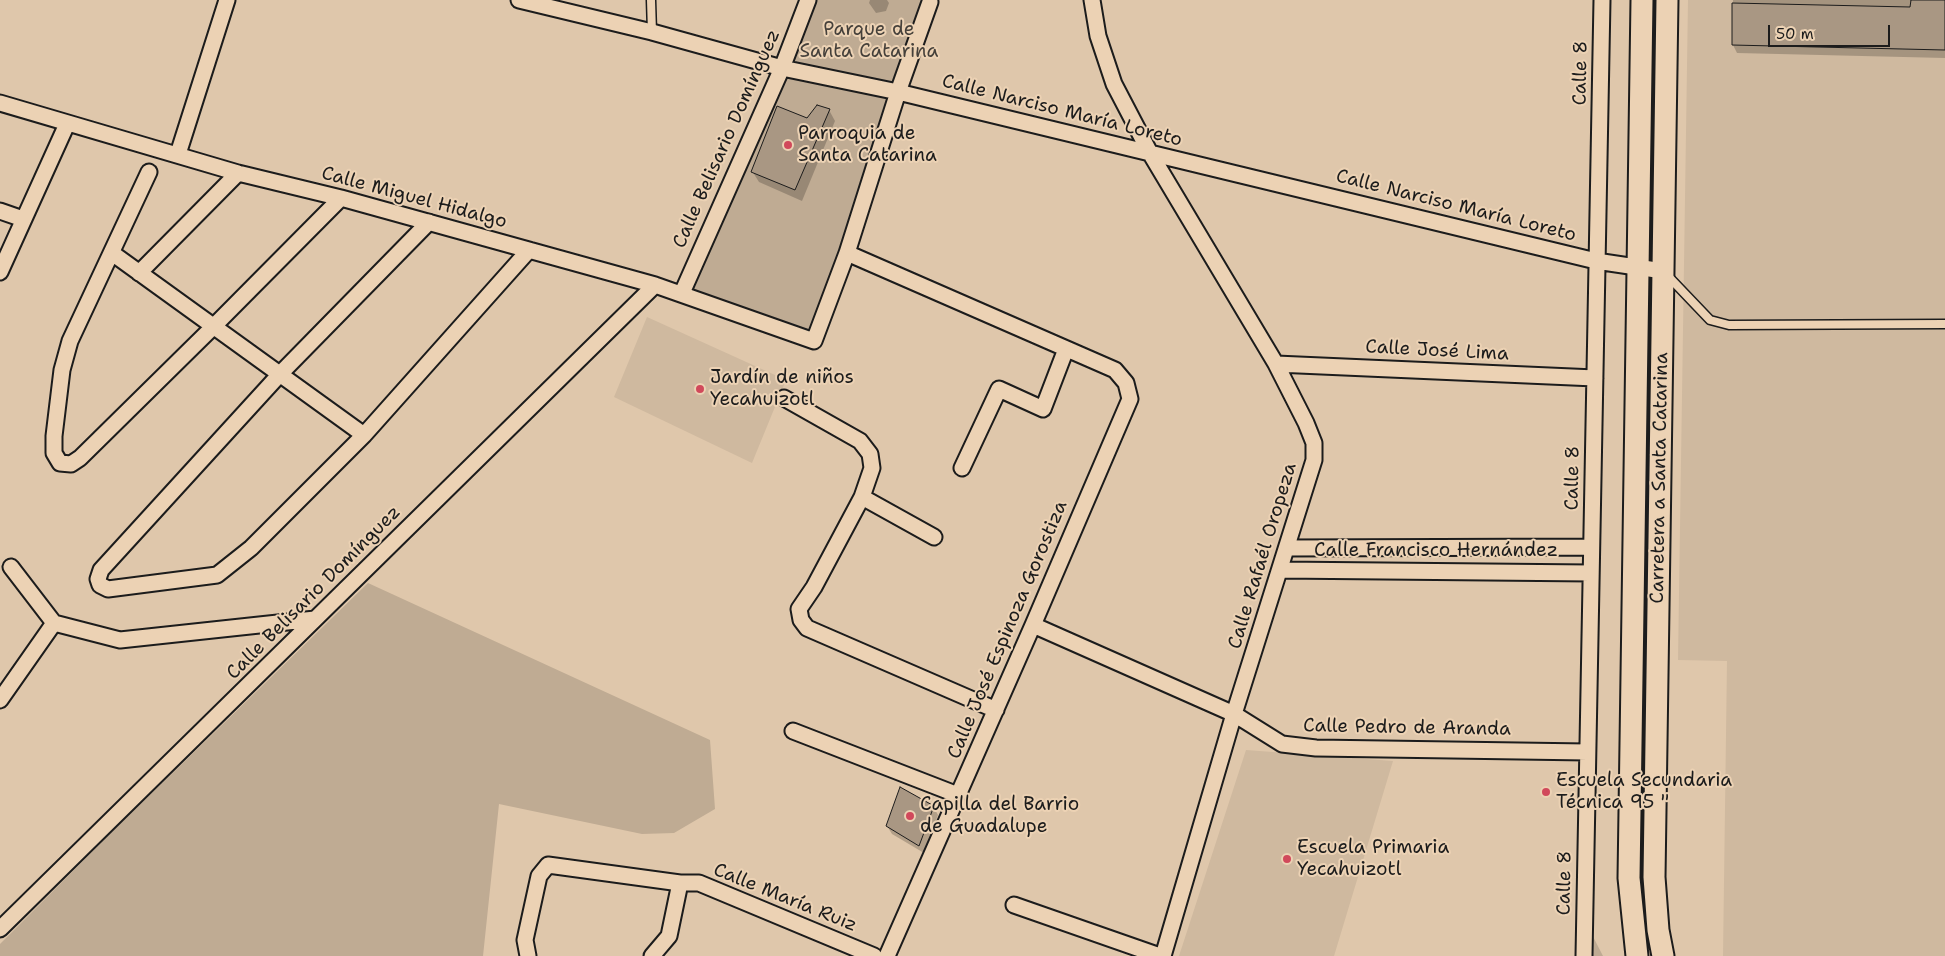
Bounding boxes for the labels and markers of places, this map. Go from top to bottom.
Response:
place label: Parroquia de Santa Catarina [798,123,937,167]
marker: Parroquia de Santa Catarina [782,139,794,151]
place label: Jardín de niños Yecahuizotl [710,367,854,411]
marker: Jardín de niños Yecahuizotl [694,383,706,395]
place label: Escuela Secundaria Técnica 95 " [1556,770,1732,814]
marker: Escuela Secundaria Técnica 95 " [1540,786,1552,798]
place label: Capilla del Barrio de Guadalupe [920,794,1079,838]
marker: Capilla del Barrio de Guadalupe [904,810,916,822]
place label: Escuela Primaria Yecahuizotl [1297,837,1449,881]
marker: Escuela Primaria Yecahuizotl [1281,853,1293,865]

